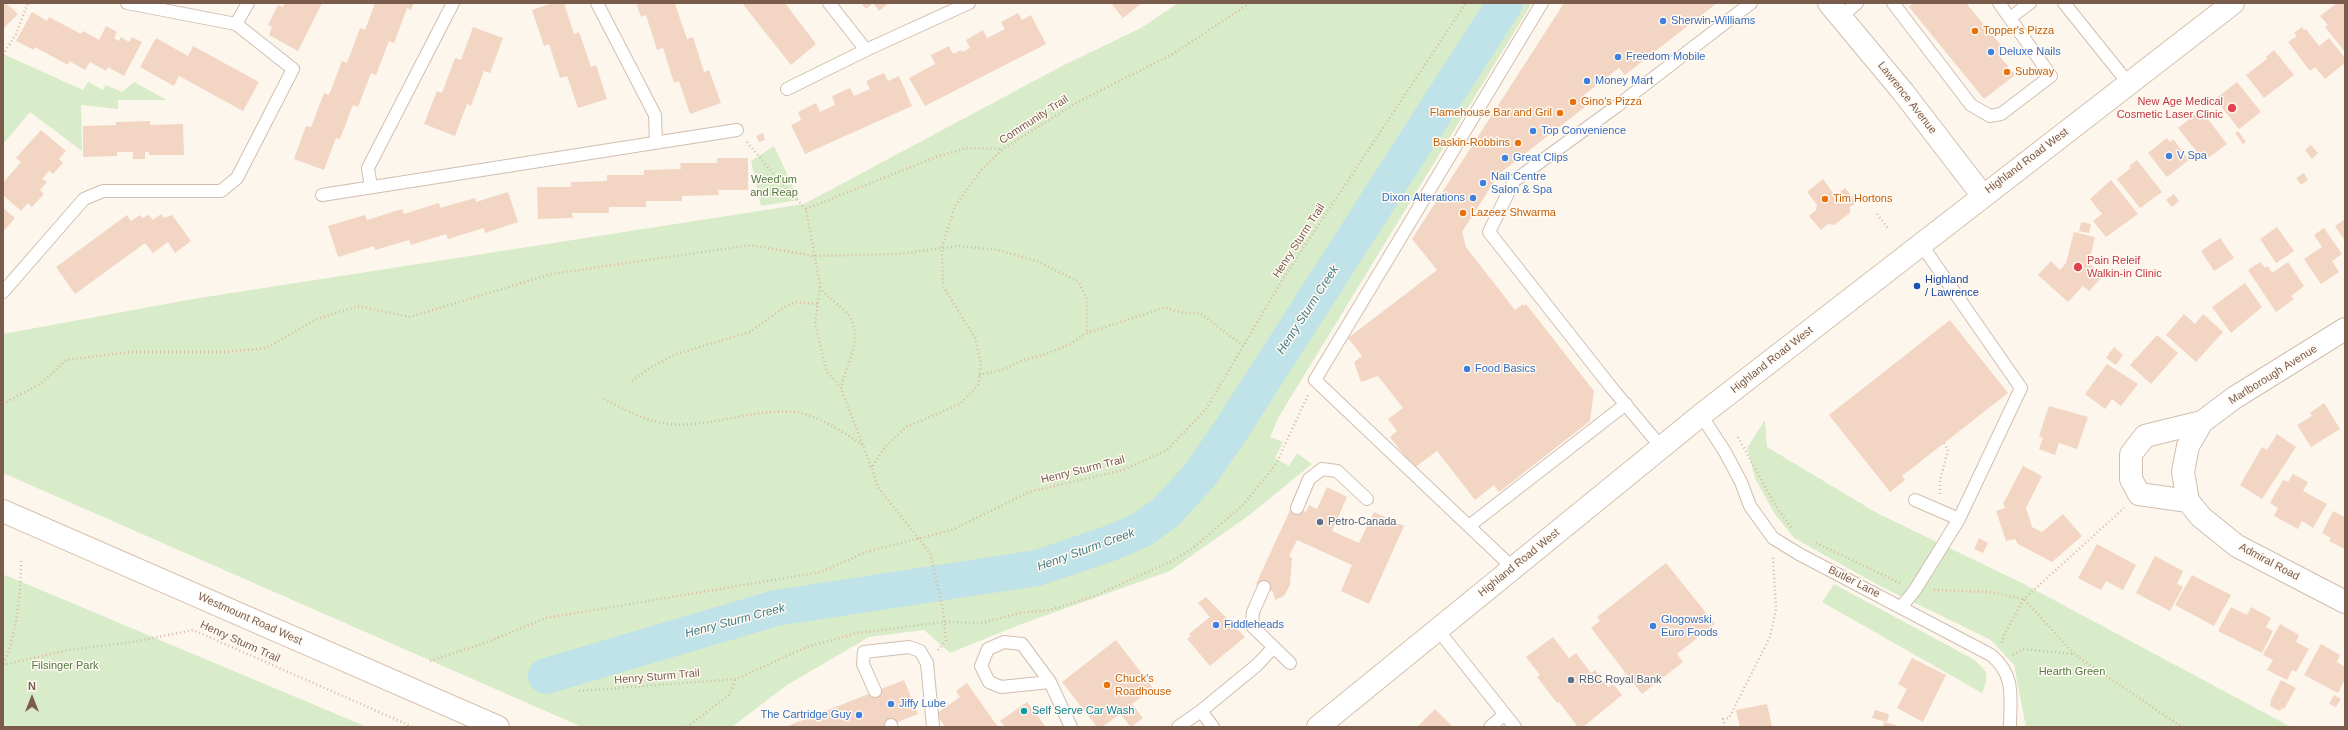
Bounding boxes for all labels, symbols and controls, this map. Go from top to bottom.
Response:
place label: Sherwin-Williams [1671,14,1755,28]
marker: Sherwin-Williams [1658,16,1668,26]
place label: Topper's Pizza [1983,24,2054,38]
marker: Topper's Pizza [1970,26,1980,36]
place label: Deluxe Nails [1999,45,2061,59]
marker: Deluxe Nails [1986,47,1996,57]
place label: Freedom Mobile [1626,50,1705,64]
marker: Freedom Mobile [1613,52,1623,62]
street label: Lawrence Avenue [1875,59,1939,137]
place label: Subway [2015,65,2054,79]
marker: Subway [2002,67,2012,77]
place label: Money Mart [1595,74,1653,88]
marker: Money Mart [1582,76,1592,86]
street label: Community Trail [997,93,1071,147]
place label: Gino's Pizza [1581,95,1642,109]
place label: New Age Medical Cosmetic Laser Clinic [2117,95,2223,121]
marker: Gino's Pizza [1568,97,1578,107]
marker: New Age Medical Cosmetic Laser Clinic [2226,102,2238,114]
place label: Flamehouse Bar and Gril [1430,106,1552,120]
marker: Flamehouse Bar and Gril [1555,108,1565,118]
place label: Top Convenience [1541,124,1626,138]
street label: Highland Road West [1983,125,2071,197]
marker: Top Convenience [1528,126,1538,136]
place label: Baskin-Robbins [1433,136,1510,150]
marker: Baskin-Robbins [1513,138,1523,148]
place label: V Spa [2177,149,2207,163]
place label: Great Clips [1513,151,1568,165]
marker: V Spa [2164,151,2174,161]
marker: Great Clips [1500,153,1510,163]
place label: Nail Centre Salon & Spa [1491,170,1552,196]
park label: Weed'um and Reap [750,173,798,199]
marker: Nail Centre Salon & Spa [1478,178,1488,188]
place label: Dixon Alterations [1382,191,1465,205]
place label: Tim Hortons [1833,192,1892,206]
marker: Dixon Alterations [1468,193,1478,203]
marker: Tim Hortons [1820,194,1830,204]
street label: Henry Sturm Trail [1270,201,1328,281]
place label: Lazeez Shwarma [1471,206,1556,220]
marker: Lazeez Shwarma [1458,208,1468,218]
place label: Pain Releif Walkin-in Clinic [2087,254,2162,280]
marker: Pain Releif Walkin-in Clinic [2072,261,2084,273]
water label: Henry Sturm Creek [1274,263,1342,357]
place label: Highland / Lawrence [1925,273,1979,299]
marker: Highland / Lawrence [1912,281,1922,291]
street label: Highland Road West [1728,324,1816,396]
street label: Marlborough Avenue [2226,342,2320,408]
place label: Food Basics [1475,362,1536,376]
marker: Food Basics [1462,364,1472,374]
street label: Henry Sturm Trail [1040,453,1126,487]
place label: Petro-Canada [1328,515,1396,529]
marker: Petro-Canada [1315,517,1325,527]
water label: Henry Sturm Creek [1035,526,1137,574]
street label: Highland Road West [1476,526,1562,600]
street label: Admiral Road [2236,541,2302,583]
street label: Butler Lane [1826,563,1882,601]
street label: Westmount Road West [196,590,304,648]
water label: Henry Sturm Creek [684,601,786,641]
place label: Glogowski Euro Foods [1661,613,1718,639]
place label: Fiddleheads [1224,618,1284,632]
street label: Henry Sturm Trail [198,619,282,665]
marker: Fiddleheads [1211,620,1221,630]
marker: Glogowski Euro Foods [1648,621,1658,631]
park label: Filsinger Park [31,659,99,673]
park label: Hearth Green [2039,665,2105,679]
street label: Henry Sturm Trail [614,667,700,687]
place label: Chuck's Roadhouse [1115,672,1171,698]
place label: RBC Royal Bank [1579,673,1662,687]
marker: RBC Royal Bank [1566,675,1576,685]
north arrow [12,678,52,718]
text: N [28,680,36,692]
marker: Chuck's Roadhouse [1102,680,1112,690]
place label: Jiffy Lube [899,697,946,711]
marker: Jiffy Lube [886,699,896,709]
place label: Self Serve Car Wash [1032,704,1134,718]
marker: Self Serve Car Wash [1019,706,1029,716]
place label: The Cartridge Guy [761,708,851,722]
marker: The Cartridge Guy [854,710,864,720]

